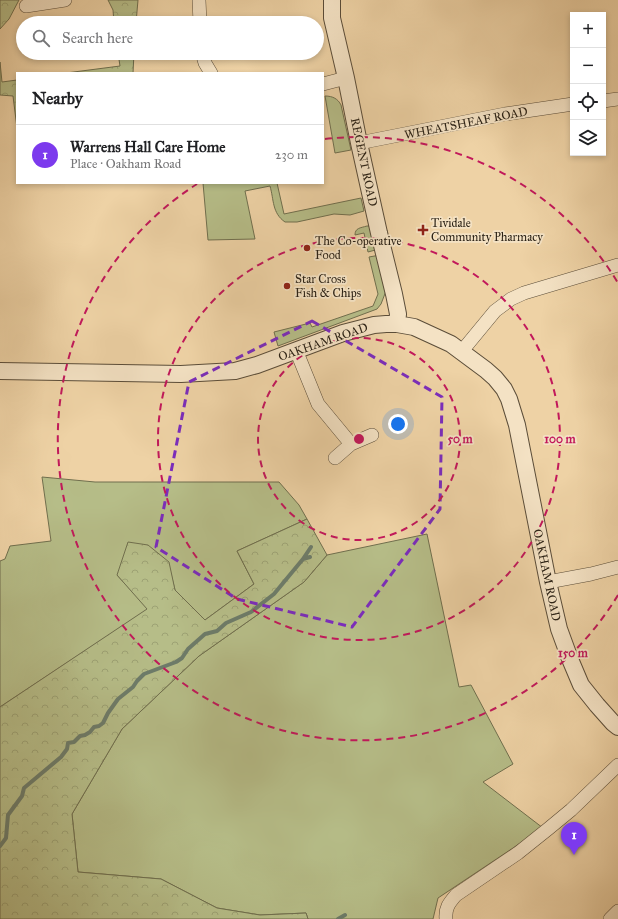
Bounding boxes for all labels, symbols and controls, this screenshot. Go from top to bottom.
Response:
map controls [570,12,606,156]
button: + [570,12,606,48]
search box [16,16,324,60]
icon: search [30,27,52,49]
text: Search here [62,29,133,47]
button: − [570,48,606,84]
button: locate [570,84,606,120]
text: Nearby [32,88,83,109]
street label: WHEATSHEAF ROAD [403,104,529,142]
street label: REGENT ROAD [348,116,380,208]
button: layers [570,120,606,156]
text: Warrens Hall Care Home [70,138,226,156]
text: 1 [42,147,48,163]
text: 230 m [275,147,308,163]
text: Place · Oakham Road [70,156,181,172]
place label: Tividale Community Pharmacy [431,216,543,244]
marker: Tividale Community Pharmacy [418,225,428,235]
place label: The Co-operative Food [315,234,401,262]
marker: The Co-operative Food [302,243,312,253]
place label: Star Cross Fish & Chips [295,272,361,300]
marker: Star Cross Fish & Chips [282,281,292,291]
street label: OAKHAM ROAD [276,320,370,364]
your location [388,414,408,434]
centre of rings [352,432,366,446]
text: 50 m [447,432,474,446]
text: 100 m [544,432,577,446]
street label: OAKHAM ROAD [530,528,564,622]
text: 150 m [558,646,589,660]
pin: 1 [561,822,587,855]

